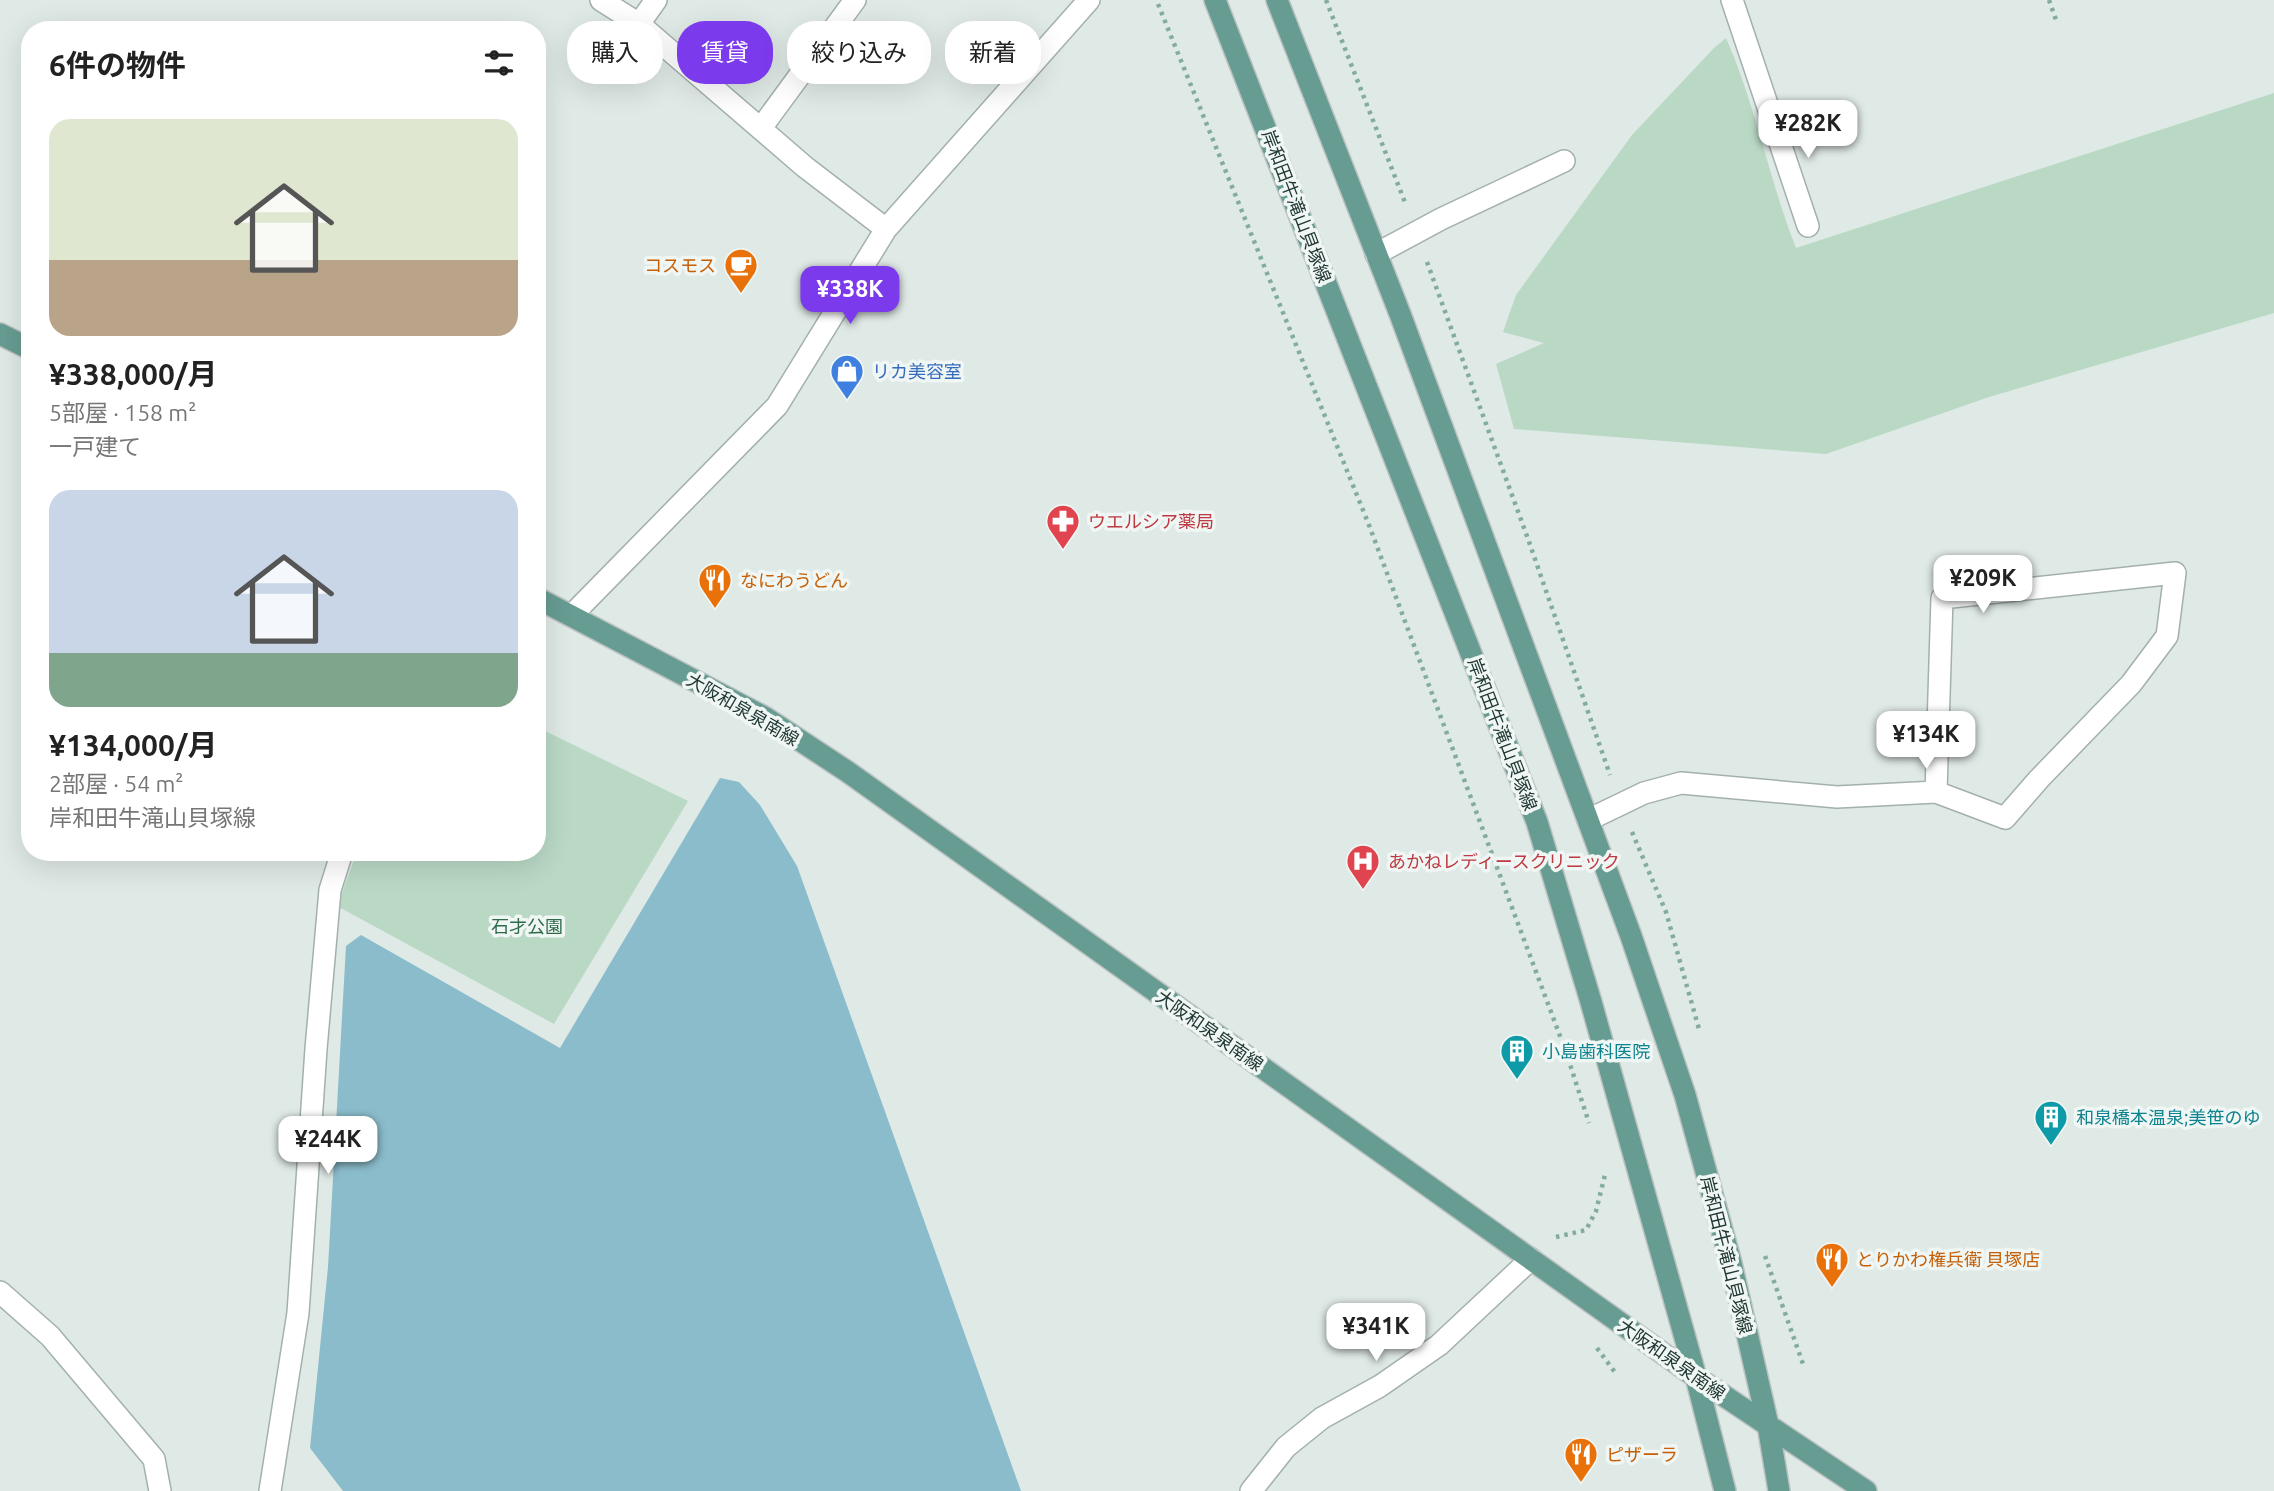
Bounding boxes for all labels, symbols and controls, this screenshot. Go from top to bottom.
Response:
chip: 購入 [567,21,663,84]
chip: 賃貸 [677,21,773,84]
chip: 絞り込み [787,21,931,84]
chip: 新着 [945,21,1041,84]
icon: filters [480,44,518,82]
text: 6件の物件 [49,48,186,82]
pin: ¥282K [1759,100,1857,160]
text: ¥282K [1774,110,1842,135]
street label: 岸和田牛滝山貝塚線 [1259,127,1335,285]
icon: home [221,165,347,291]
cafe icon: コスモス [722,246,760,295]
place label: コスモス [644,255,716,275]
pin: ¥338K [801,266,899,326]
text: ¥338K [816,276,884,301]
shop icon: リカ美容室 [828,352,866,401]
text: ¥338,000/月 [49,357,217,391]
place label: リカ美容室 [872,361,962,381]
text: 5部屋 · 158 m² [49,400,196,425]
text: 一戸建て [49,434,141,459]
pharmacy icon: ウエルシア薬局 [1044,502,1082,551]
place label: ウエルシア薬局 [1088,511,1214,531]
icon: home [221,536,347,662]
pin: ¥209K [1934,556,2032,615]
restaurant icon: なにわうどん [696,561,734,610]
text: ¥209K [1949,565,2017,590]
place label: なにわうどん [740,570,848,590]
street label: 岸和田牛滝山貝塚線 [1465,655,1541,813]
street label: 大阪和泉泉南線 [683,669,803,749]
pin: ¥134K [1877,712,1975,771]
text: ¥134K [1892,721,1960,746]
text: ¥134,000/月 [49,728,217,762]
text: 2部屋 · 54 m² [49,771,183,796]
text: 岸和田牛滝山貝塚線 [49,805,256,830]
hospital icon: あかねレディースクリニック [1344,842,1382,891]
place label: あかねレディースクリニック [1388,851,1620,871]
park label: 石才公園 [491,916,563,936]
street label: 大阪和泉泉南線 [1153,986,1267,1074]
building icon: 小島歯科医院 [1498,1032,1536,1081]
place label: 小島歯科医院 [1542,1041,1650,1061]
building icon: 和泉橋本温泉;美笹のゆ [2032,1098,2070,1147]
place label: 和泉橋本温泉;美笹のゆ [2076,1107,2260,1127]
pin: ¥244K [279,1116,377,1176]
text: ¥244K [294,1126,362,1151]
street label: 岸和田牛滝山貝塚線 [1698,1174,1756,1336]
restaurant icon: とりかわ権兵衛 貝塚店 [1813,1240,1851,1289]
place label: とりかわ権兵衛 貝塚店 [1856,1249,2040,1269]
pin: ¥341K [1327,1304,1425,1363]
text: ¥341K [1342,1313,1410,1338]
street label: 大阪和泉泉南線 [1615,1315,1729,1403]
restaurant icon: ピザーラ [1562,1435,1600,1484]
place label: ピザーラ [1606,1444,1678,1464]

